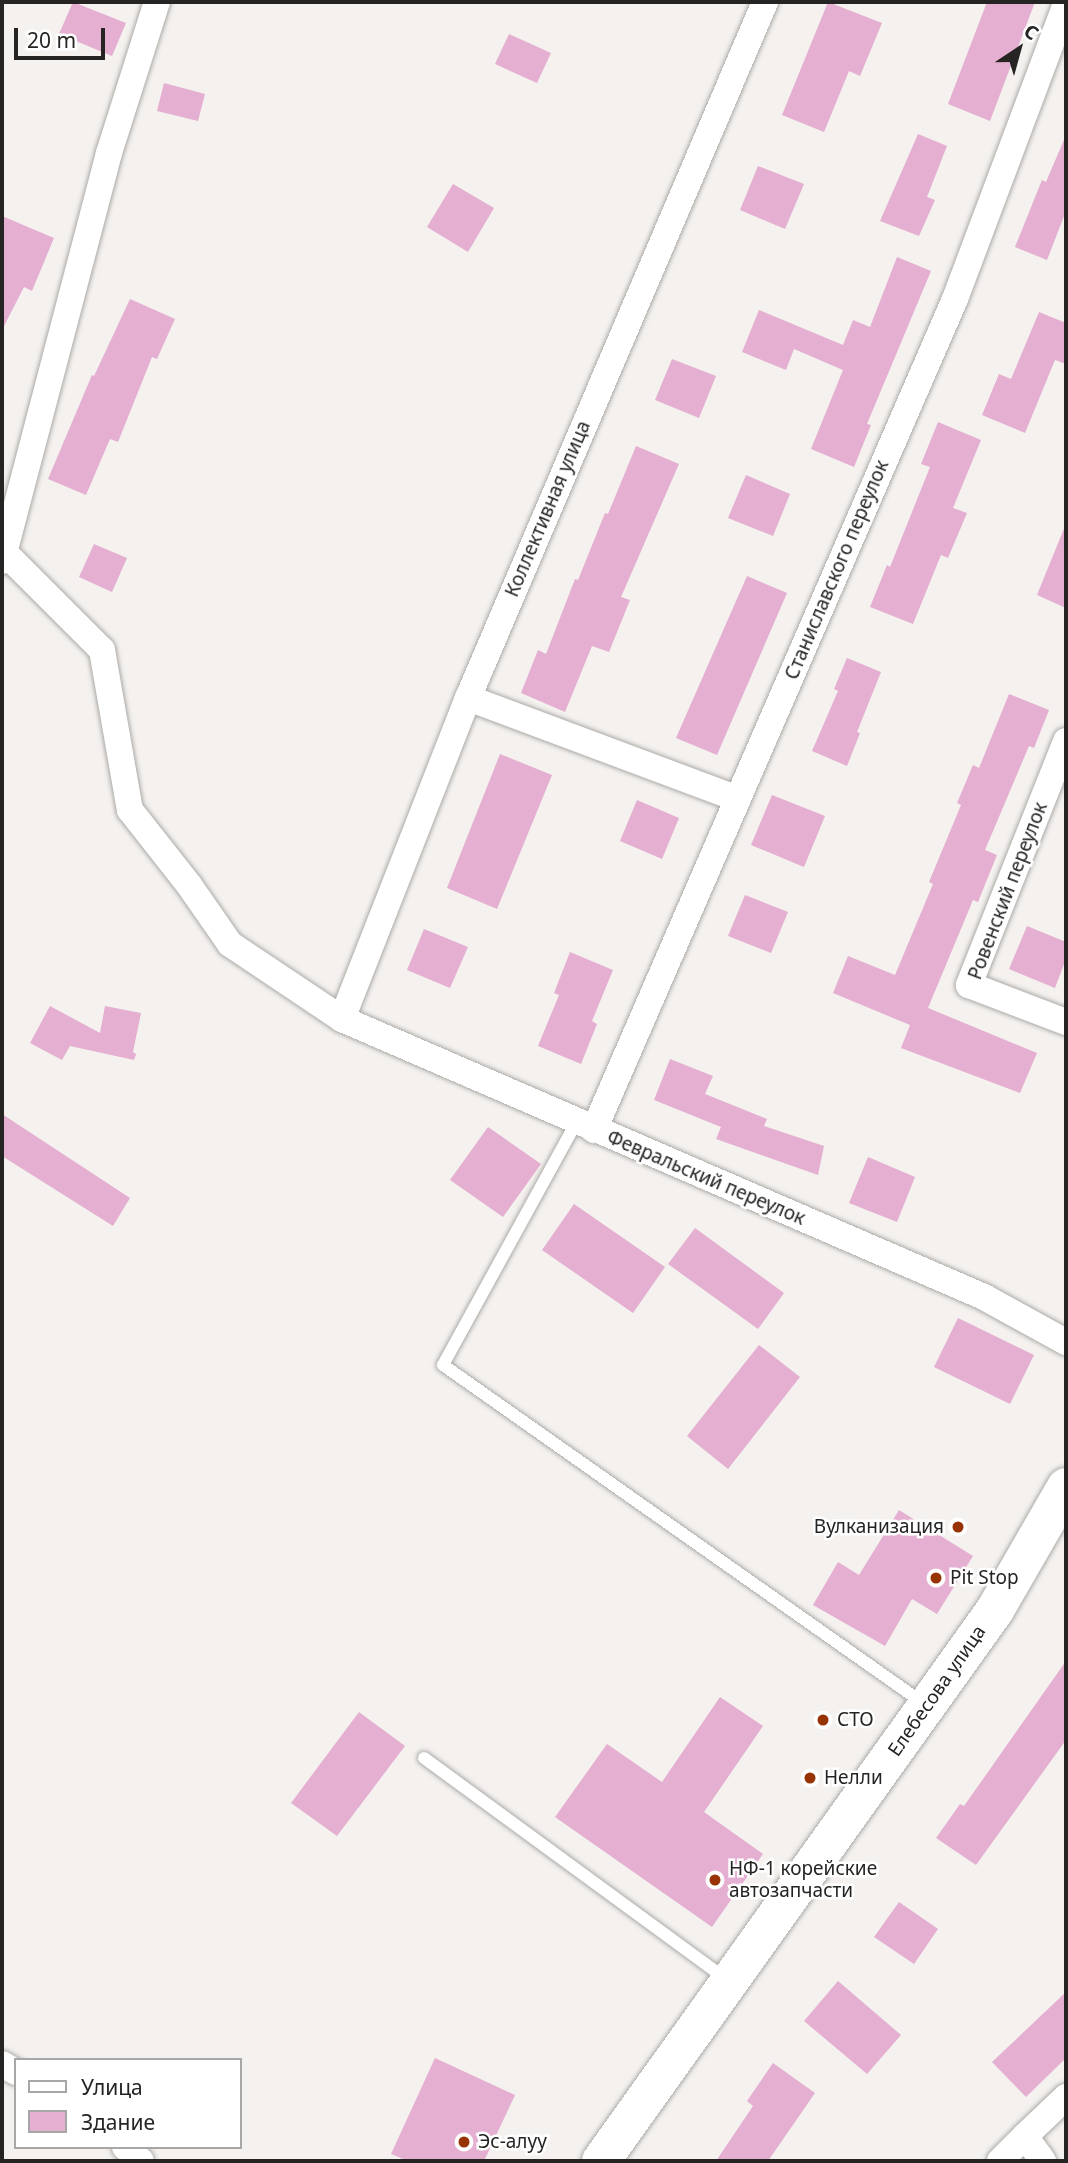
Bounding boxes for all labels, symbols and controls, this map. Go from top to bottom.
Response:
scale bar [18,14,108,58]
north arrow [984,14,1054,84]
text: С [1019,18,1044,46]
text: 20 m [27,26,76,54]
street label: Коллективная улица [501,418,595,600]
street label: Станиславского переулок [780,457,894,683]
street label: Ровенский переулок [964,799,1052,983]
street label: Февральский переулок [604,1126,808,1230]
place label: Вулканизация [814,1516,944,1538]
marker: Вулканизация [950,1519,966,1535]
place label: Pit Stop [950,1567,1019,1589]
marker: Pit Stop [928,1570,944,1586]
street label: Елебесова улица [883,1621,991,1761]
place label: СТО [837,1709,874,1731]
marker: СТО [815,1712,831,1728]
place label: Нелли [824,1767,883,1789]
marker: Нелли [802,1770,818,1786]
place label: НФ-1 корейские автозапчасти [729,1858,877,1902]
marker: НФ-1 корейские автозапчасти [707,1872,723,1888]
legend [14,2058,242,2149]
text: Улица [81,2073,143,2101]
text: Здание [81,2108,155,2136]
place label: Эс-алуу [478,2131,547,2153]
marker: Эс-алуу [456,2134,472,2150]

